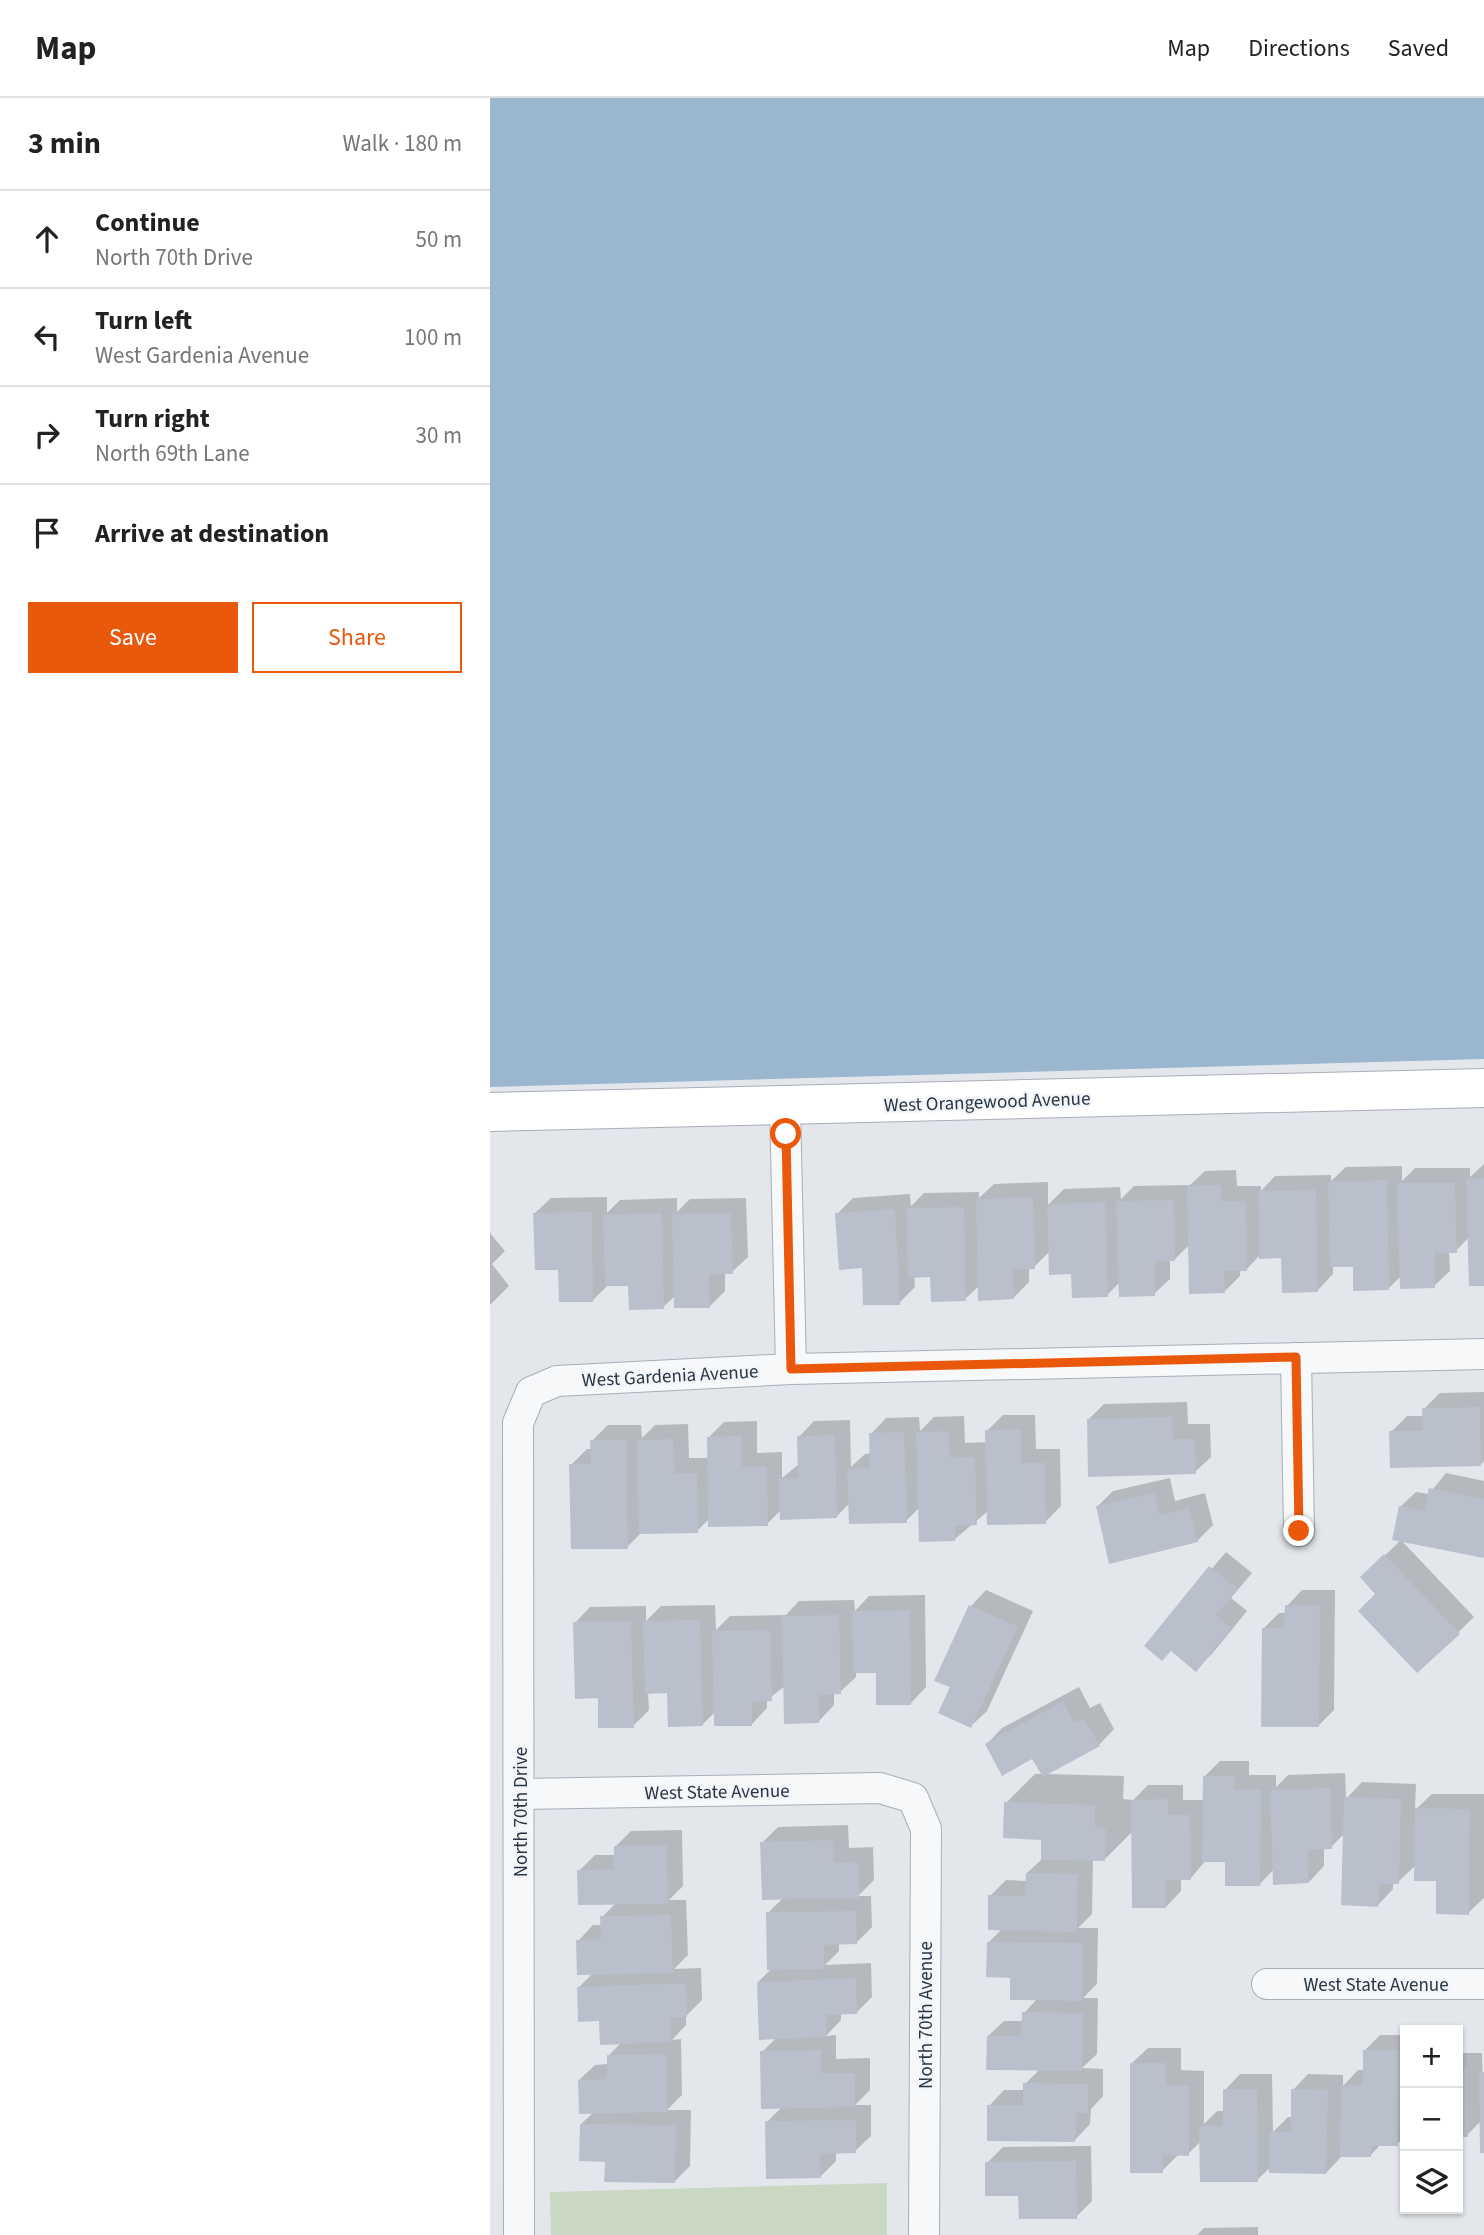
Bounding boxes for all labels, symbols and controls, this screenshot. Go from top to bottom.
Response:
text: Map [35,25,96,72]
text: Map [1167,31,1210,66]
text: Directions [1248,31,1350,66]
text: Saved [1388,31,1449,66]
text: 3 min [28,122,101,165]
text: Walk · 180 m [343,127,462,160]
text: Continue [95,204,200,241]
icon: ahead [28,220,66,258]
text: 50 m [415,223,462,256]
text: North 70th Drive [95,241,253,274]
text: Turn left [95,302,192,339]
icon: left [28,318,66,356]
text: 100 m [404,321,462,354]
text: West Gardenia Avenue [95,339,309,372]
text: Turn right [95,400,210,437]
icon: right [28,416,66,454]
text: 30 m [415,419,462,452]
text: North 69th Lane [95,437,250,470]
icon: arrive [28,514,66,552]
text: Arrive at destination [95,515,329,552]
button: Save [28,602,238,673]
button: Share [252,602,462,673]
street label: West Orangewood Avenue [883,1085,1091,1120]
route start [770,1118,801,1149]
street label: West Gardenia Avenue [581,1358,759,1395]
route end [1283,1515,1314,1546]
street label: North 70th Drive [508,1747,535,1877]
street label: West State Avenue [644,1778,790,1807]
street label: North 70th Avenue [913,1941,940,2089]
street label: West State Avenue [1303,1972,1449,1999]
map controls [1400,2025,1463,2214]
button: + [1400,2025,1463,2088]
button: − [1400,2088,1463,2151]
button: layers [1400,2151,1463,2214]

